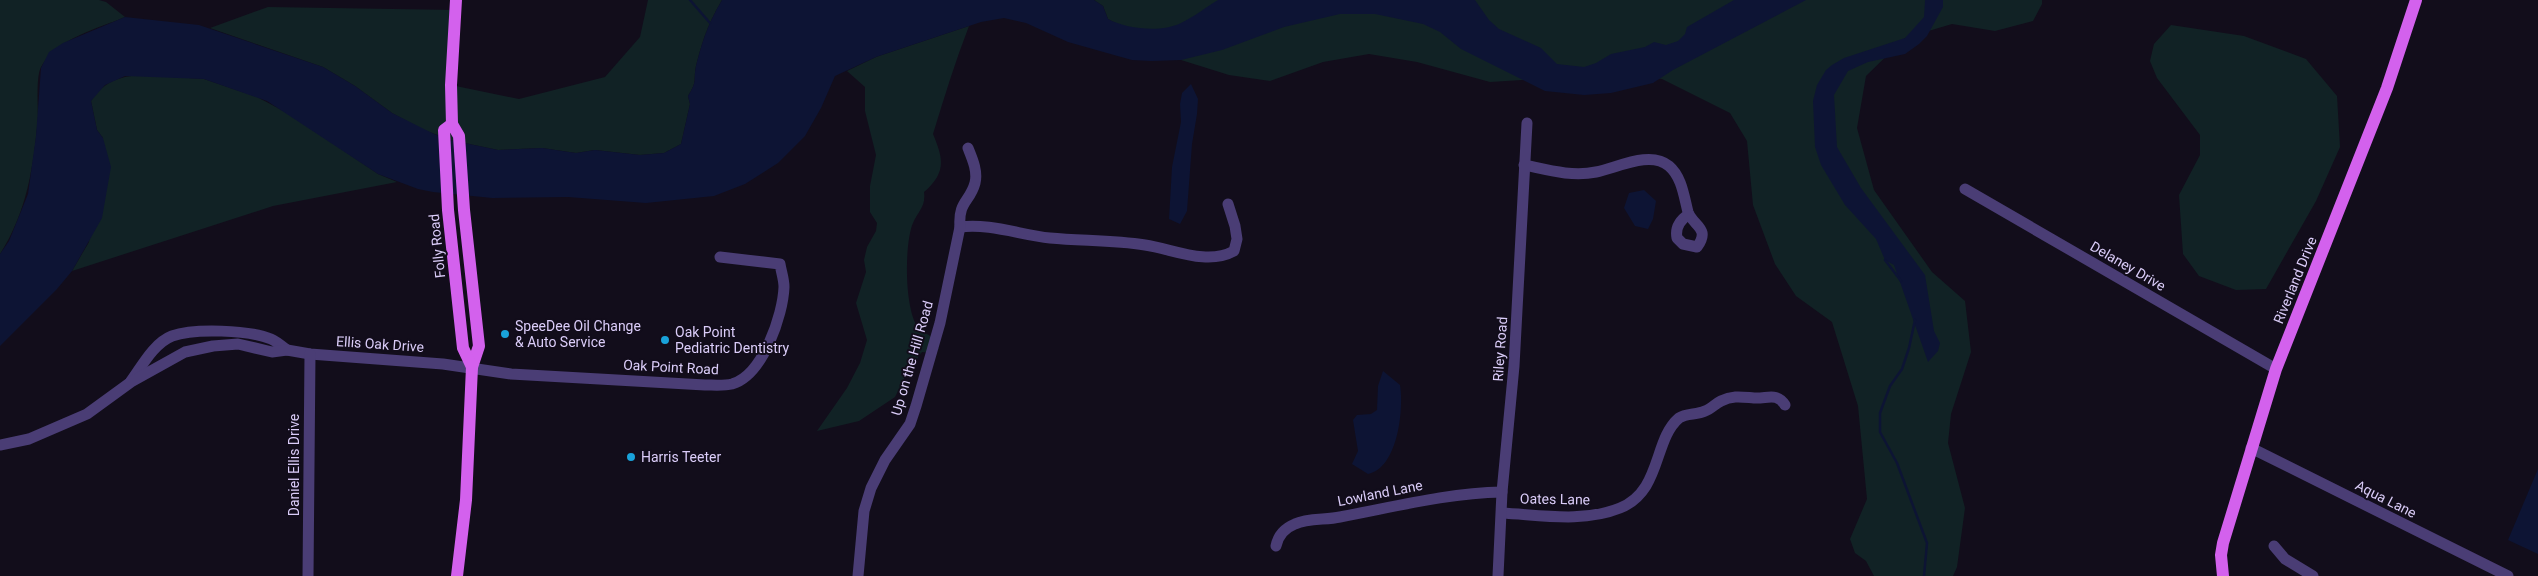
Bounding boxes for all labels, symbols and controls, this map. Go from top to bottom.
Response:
street label: Folly Road [426,213,448,279]
street label: Riverland Drive [2270,234,2320,326]
street label: Delaney Drive [2088,238,2168,294]
street label: Up on the Hill Road [888,299,936,417]
street label: Riley Road [1490,316,1510,382]
place label: SpeeDee Oil Change & Auto Service [515,318,641,350]
place label: Oak Point Pediatric Dentistry [675,324,790,356]
marker: SpeeDee Oil Change & Auto Service [499,328,511,340]
street label: Ellis Oak Drive [335,333,425,355]
marker: Oak Point Pediatric Dentistry [659,334,671,346]
street label: Oak Point Road [623,357,719,377]
street label: Daniel Ellis Drive [286,414,302,516]
place label: Harris Teeter [641,449,721,465]
marker: Harris Teeter [625,451,637,463]
street label: Lowland Lane [1336,477,1424,509]
street label: Aqua Lane [2353,477,2419,521]
street label: Oates Lane [1520,490,1590,508]

